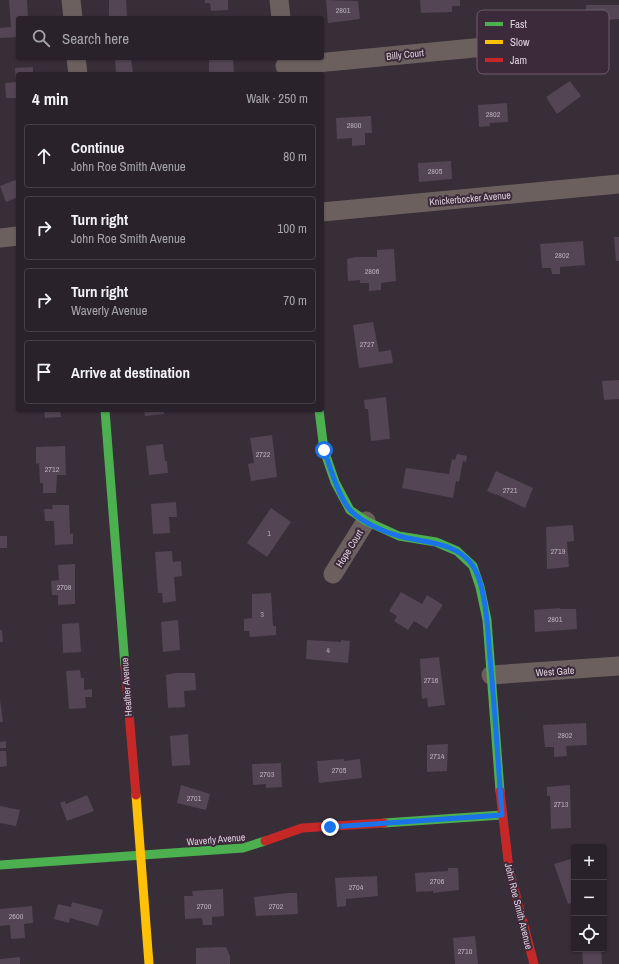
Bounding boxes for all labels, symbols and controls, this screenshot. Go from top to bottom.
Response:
house number: 2801 [336,5,351,15]
legend [477,10,609,74]
search box [16,16,324,60]
text: Fast [510,17,528,31]
icon: search [30,27,52,49]
text: Search here [62,28,129,49]
text: Slow [510,35,530,49]
street label: Billy Court [386,46,425,63]
text: Jam [510,53,527,67]
text: 4 min [32,87,68,110]
text: Walk · 250 m [246,90,308,107]
house number: 2802 [486,109,501,119]
house number: 2800 [347,120,362,130]
text: Continue [71,137,124,158]
icon: ahead [33,145,55,167]
text: 80 m [283,148,307,165]
text: John Roe Smith Avenue [71,158,186,175]
house number: 2805 [428,166,443,176]
street label: Knickerbocker Avenue [429,188,512,209]
text: Turn right [71,209,128,230]
icon: right [33,217,55,239]
text: 100 m [277,220,307,237]
text: John Roe Smith Avenue [71,230,186,247]
house number: 2802 [555,250,570,260]
house number: 2806 [365,266,380,276]
text: Turn right [71,281,128,302]
icon: right [33,289,55,311]
text: 70 m [283,292,307,309]
text: Waverly Avenue [71,302,147,319]
house number: 2727 [360,339,375,349]
icon: arrive [33,361,55,383]
text: Arrive at destination [71,362,190,383]
route start [315,441,333,459]
house number: 2722 [256,449,271,459]
house number: 2712 [45,464,60,474]
house number: 2721 [503,485,518,495]
street label: Hope Court [333,526,366,569]
house number: 1 [267,528,271,538]
house number: 2719 [551,546,566,556]
house number: 2708 [57,582,72,592]
house number: 3 [260,609,264,619]
house number: 2801 [548,614,563,624]
house number: 4 [326,645,330,655]
street label: Heather Avenue [118,657,135,717]
street label: West Gate [535,664,575,679]
house number: 2716 [424,675,439,685]
house number: 2802 [558,730,573,740]
house number: 2714 [430,751,445,761]
house number: 2705 [332,765,347,775]
house number: 2703 [260,769,275,779]
house number: 2701 [187,793,202,803]
house number: 2713 [554,799,569,809]
route end [321,818,339,836]
street label: Waverly Avenue [186,830,246,849]
map controls [571,844,607,952]
button: + [571,844,607,880]
street label: John Roe Smith Avenue [502,862,536,951]
house number: 2706 [430,876,445,886]
button: − [571,880,607,916]
house number: 2704 [349,882,364,892]
house number: 2700 [197,901,212,911]
house number: 2702 [269,901,284,911]
house number: 2600 [9,911,24,921]
button: locate [571,916,607,952]
house number: 2710 [458,946,473,956]

